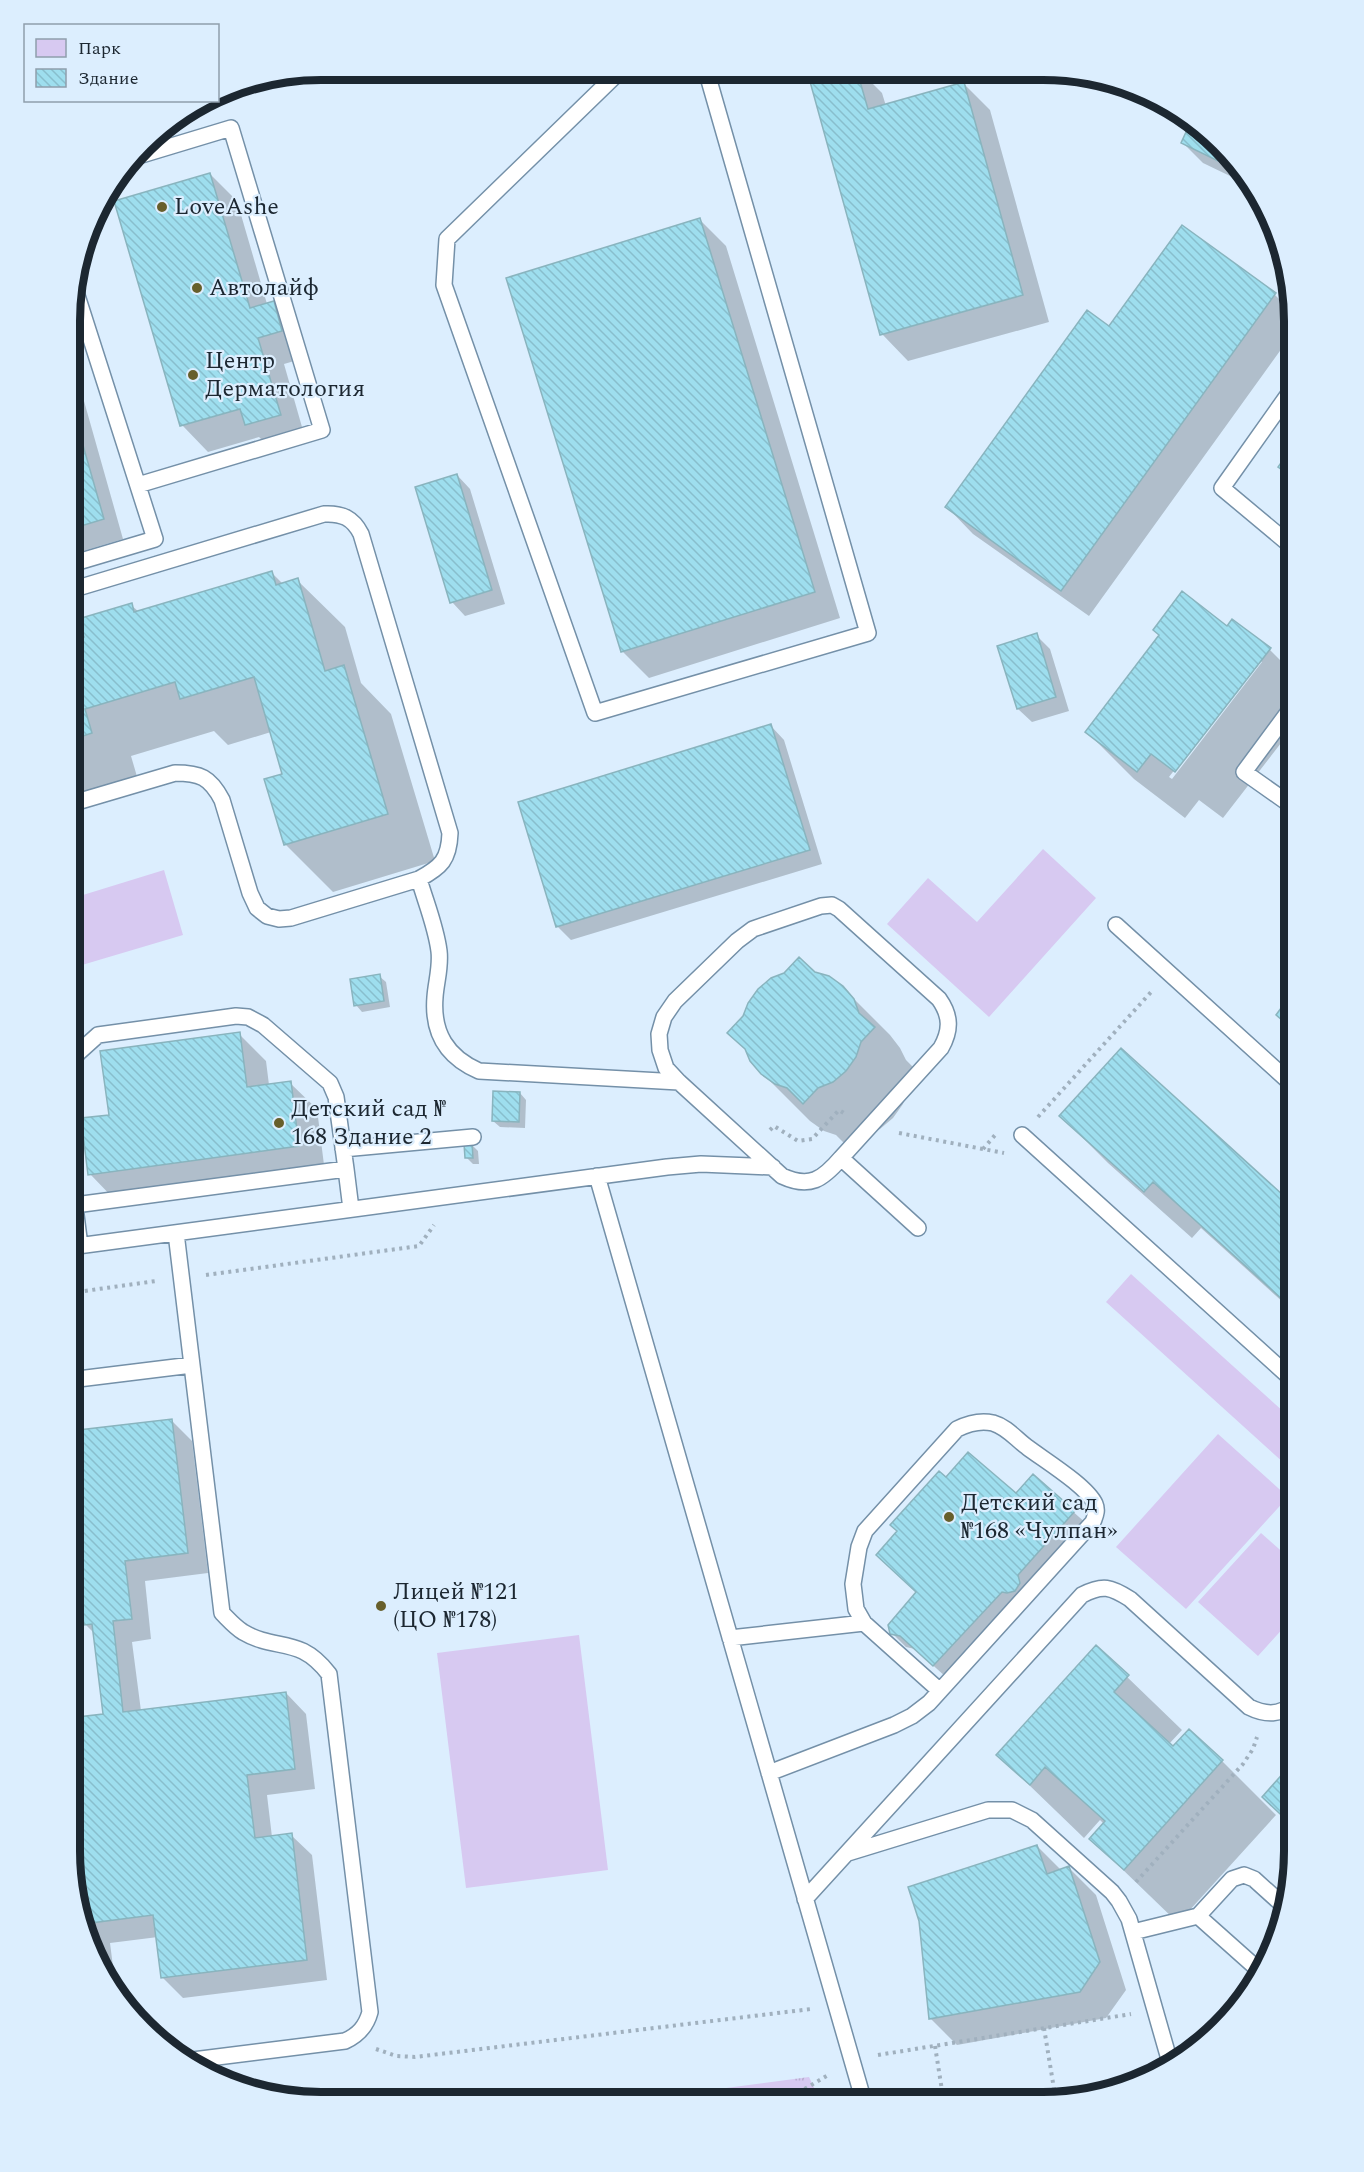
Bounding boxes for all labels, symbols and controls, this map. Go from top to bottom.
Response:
legend [24,24,219,102]
text: Парк [78,35,121,62]
text: Здание [78,65,138,92]
place label: LoveAshe [174,189,279,225]
marker: LoveAshe [155,200,169,214]
place label: Автолайф [209,270,319,306]
marker: Автолайф [190,281,204,295]
place label: Центр Дерматология [205,343,365,407]
marker: Центр Дерматология [186,368,200,382]
place label: Детский сад № 168 Здание 2 [291,1091,447,1155]
marker: Детский сад № 168 Здание 2 [272,1116,286,1130]
place label: Детский сад №168 «Чулпан» [961,1485,1117,1549]
marker: Детский сад №168 «Чулпан» [942,1510,956,1524]
place label: Лицей №121 (ЦО №178) [393,1574,519,1638]
marker: Лицей №121 (ЦО №178) [374,1599,388,1613]

